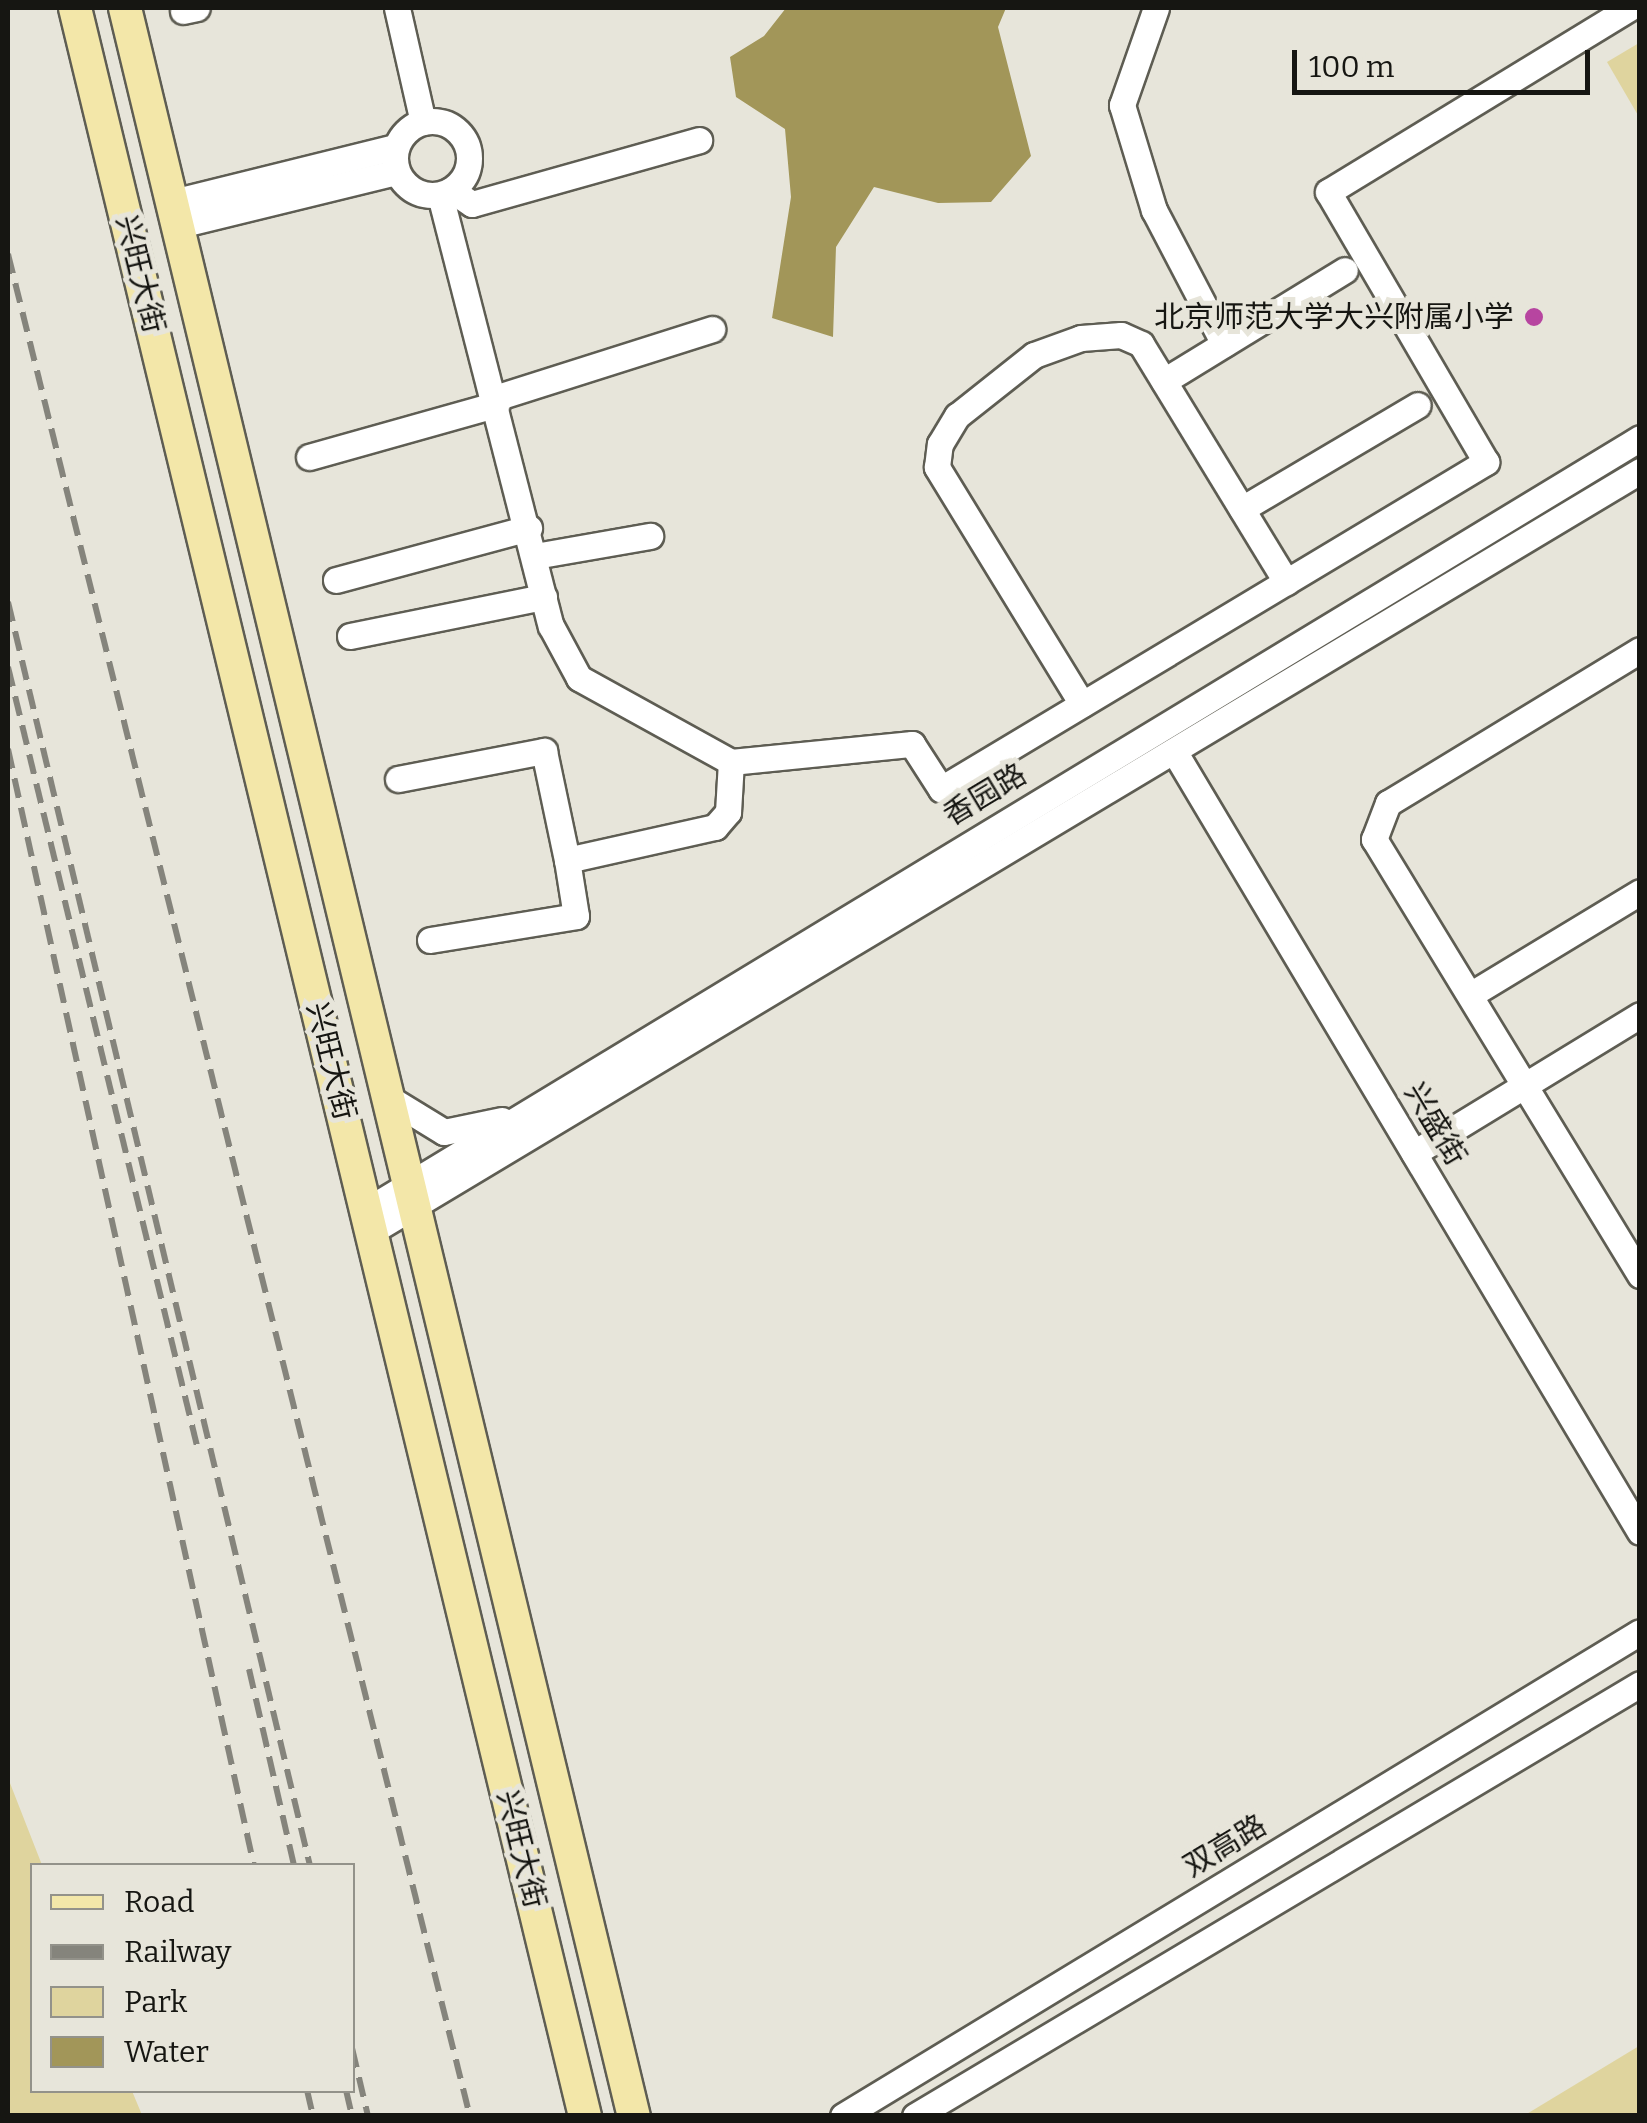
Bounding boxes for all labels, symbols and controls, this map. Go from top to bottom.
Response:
scale bar [1297,30,1594,92]
text: 100 m [1309,49,1394,85]
street label: 兴旺大街 [108,211,172,337]
place label: 北京师范大学大兴附属小学 [1154,299,1514,335]
marker: 北京师范大学大兴附属小学 [1523,306,1545,328]
street label: 香园路 [937,756,1033,834]
street label: 兴旺大街 [299,998,363,1124]
street label: 兴盛街 [1396,1076,1474,1172]
street label: 兴旺大街 [489,1786,553,1912]
street label: 双高路 [1177,1807,1273,1885]
legend [30,1863,355,2093]
text: Road [124,1884,195,1920]
text: Railway [124,1934,231,1970]
text: Park [124,1984,187,2020]
text: Water [124,2034,209,2070]

